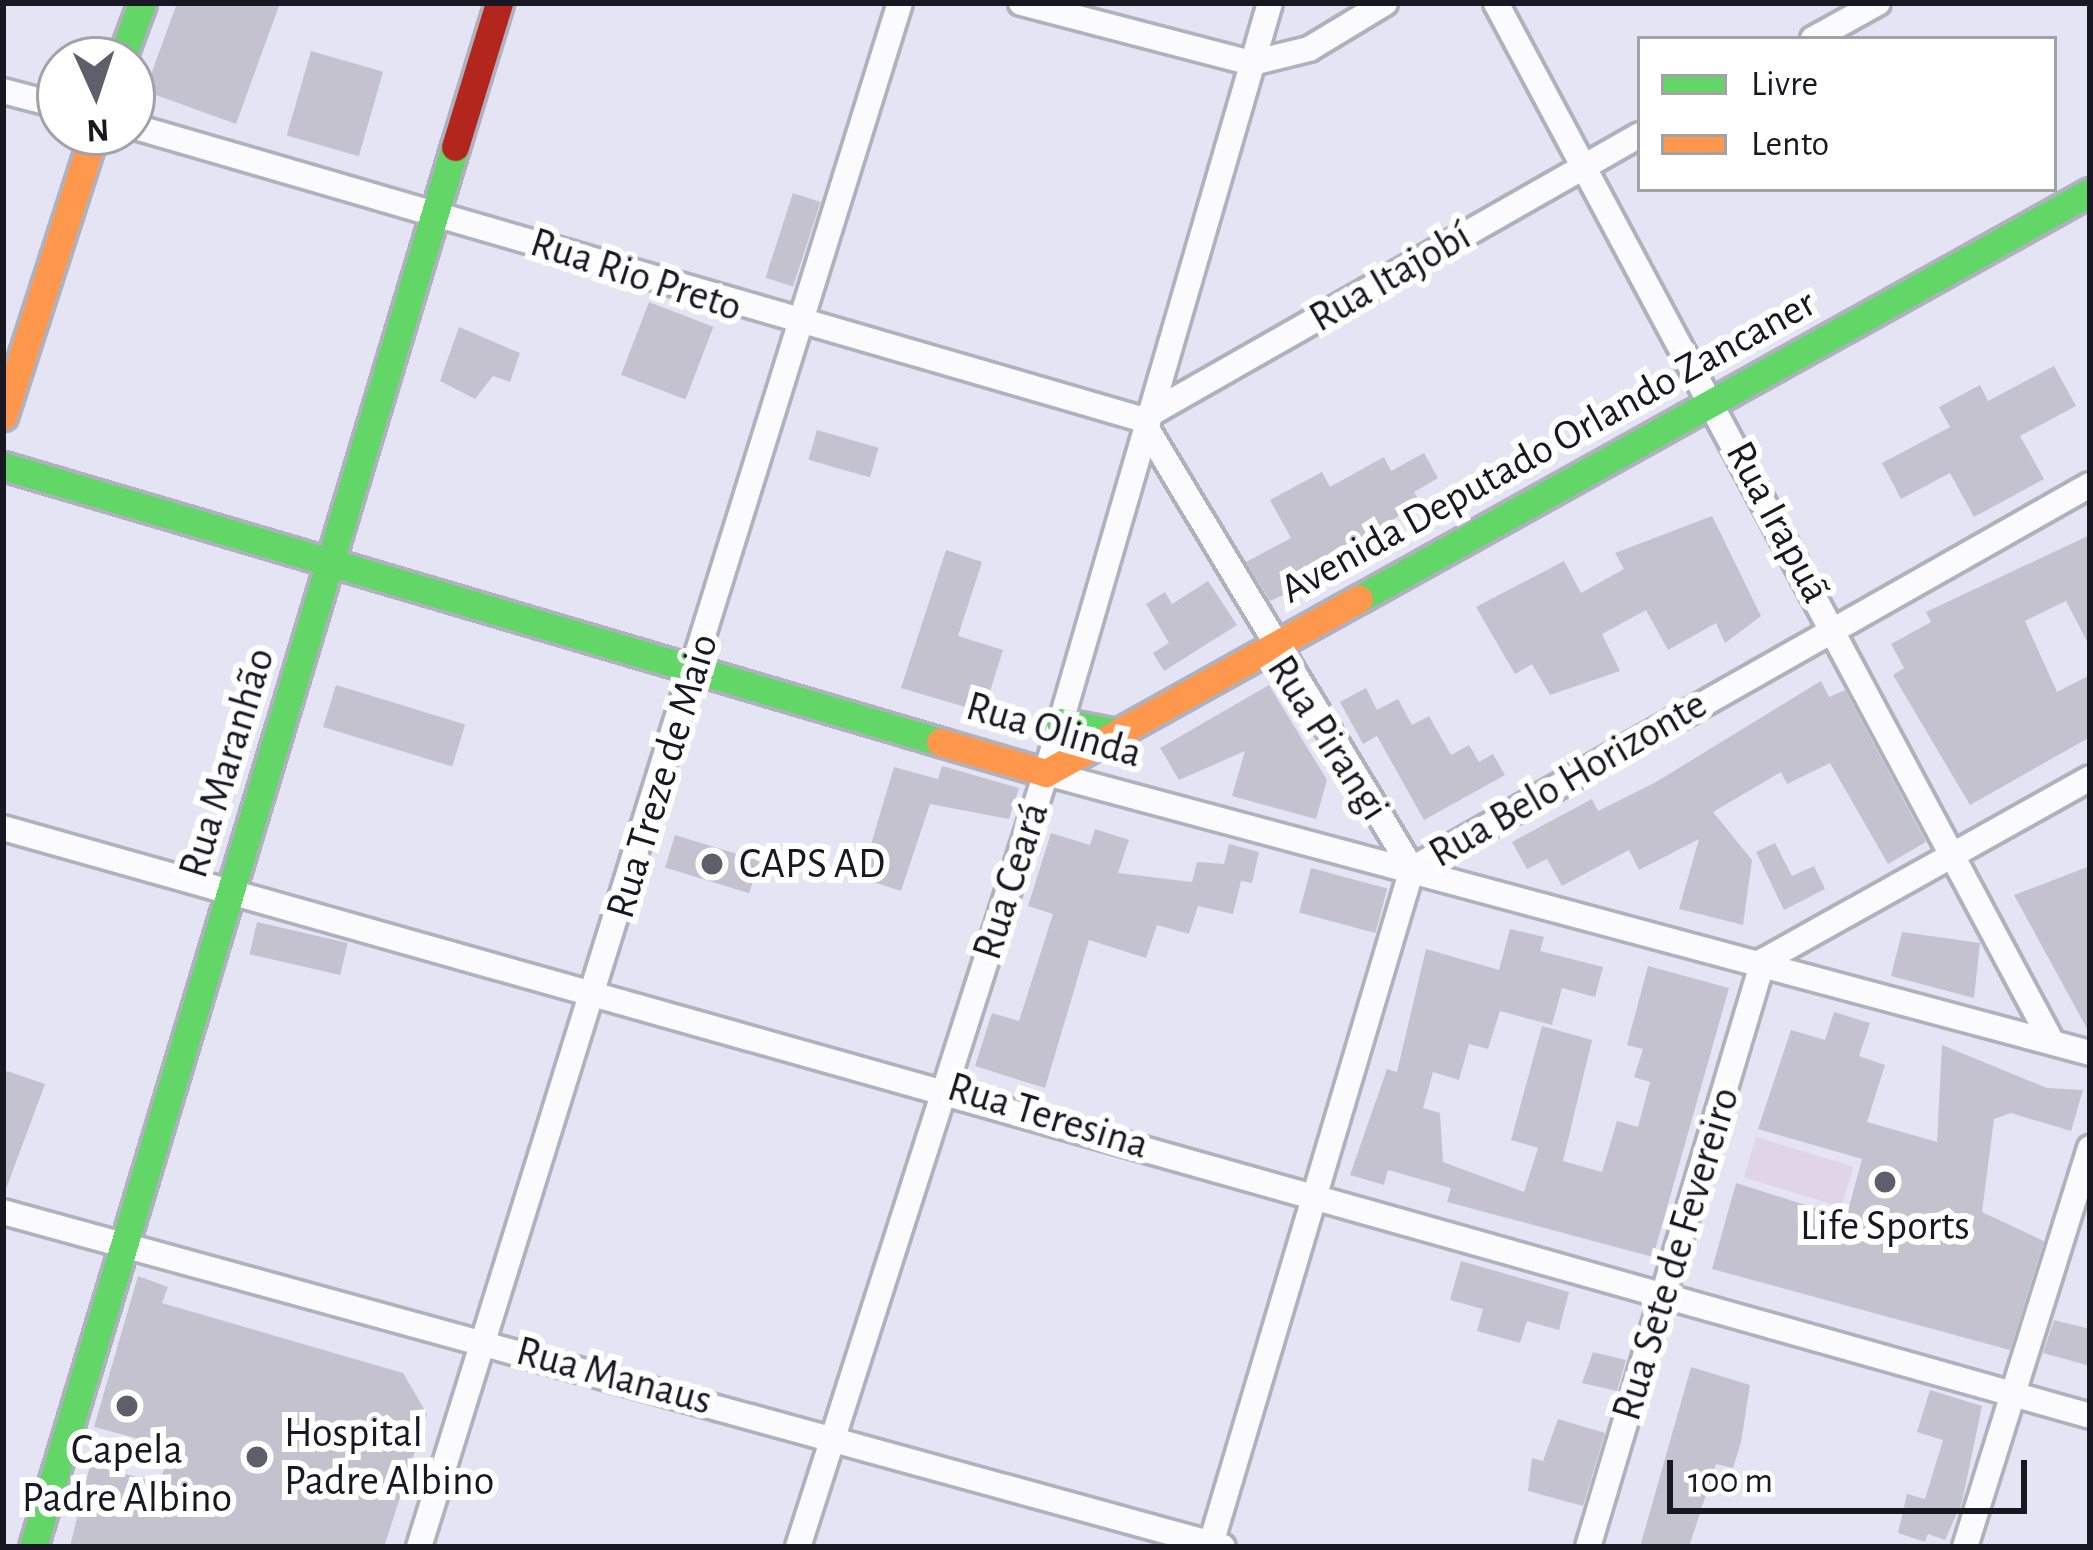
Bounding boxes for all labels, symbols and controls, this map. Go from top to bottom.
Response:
north arrow [36,36,156,156]
legend [1637,36,2057,192]
text: Livre [1751,66,1818,102]
text: N [85,112,110,147]
text: Lento [1751,126,1829,162]
street label: Rua Itajobí [1301,211,1479,343]
street label: Rua Rio Preto [524,217,748,333]
street label: Avenida Deputado Orlando Zancaner [1272,278,1824,614]
street label: Rua Irapuã [1714,433,1842,611]
street label: Rua Treze de Maio [595,628,729,924]
street label: Rua Maranhão [168,642,286,884]
street label: Rua Pirangi [1256,646,1400,830]
street label: Rua Belo Horizonte [1420,679,1716,879]
street label: Rua Olinda [960,681,1148,779]
street label: Rua Ceará [962,796,1060,966]
place label: CAPS AD [739,839,885,889]
marker: CAPS AD [696,848,728,880]
street label: Rua Teresina [942,1062,1154,1170]
street label: Rua Sete de Fevereiro [1601,1081,1751,1427]
marker: Life Sports [1872,1169,1898,1195]
place label: Life Sports [1800,1201,1970,1251]
street label: Rua Manaus [511,1326,717,1426]
marker: Capela Padre Albino [114,1393,140,1419]
place label: Hospital Padre Albino [284,1408,494,1506]
place label: Capela Padre Albino [22,1425,232,1524]
scale bar [1673,1436,2033,1510]
marker: Hospital Padre Albino [241,1441,273,1473]
text: 100 m [1688,1463,1773,1499]

